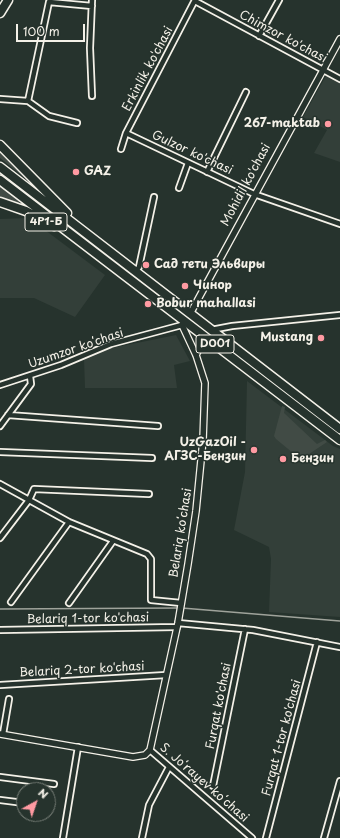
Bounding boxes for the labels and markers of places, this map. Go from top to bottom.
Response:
place label: 267-maktab [244,117,320,131]
marker: 267-maktab [323,119,333,129]
place label: GAZ [84,165,111,179]
marker: GAZ [71,167,81,177]
place label: Сад тети Эльвиры [154,258,265,272]
marker: Сад тети Эльвиры [141,260,151,270]
place label: Чинор [193,279,232,293]
marker: Чинор [180,281,190,291]
place label: Bobur mahallasi [156,297,256,311]
marker: Bobur mahallasi [143,299,153,309]
place label: Mustang [260,331,313,345]
marker: Mustang [316,333,326,343]
place label: UzGazOil - АГЗС-Бензин [165,436,246,464]
marker: UzGazOil - АГЗС-Бензин [249,445,259,455]
place label: Бензин [291,452,334,466]
marker: Бензин [278,454,288,464]

